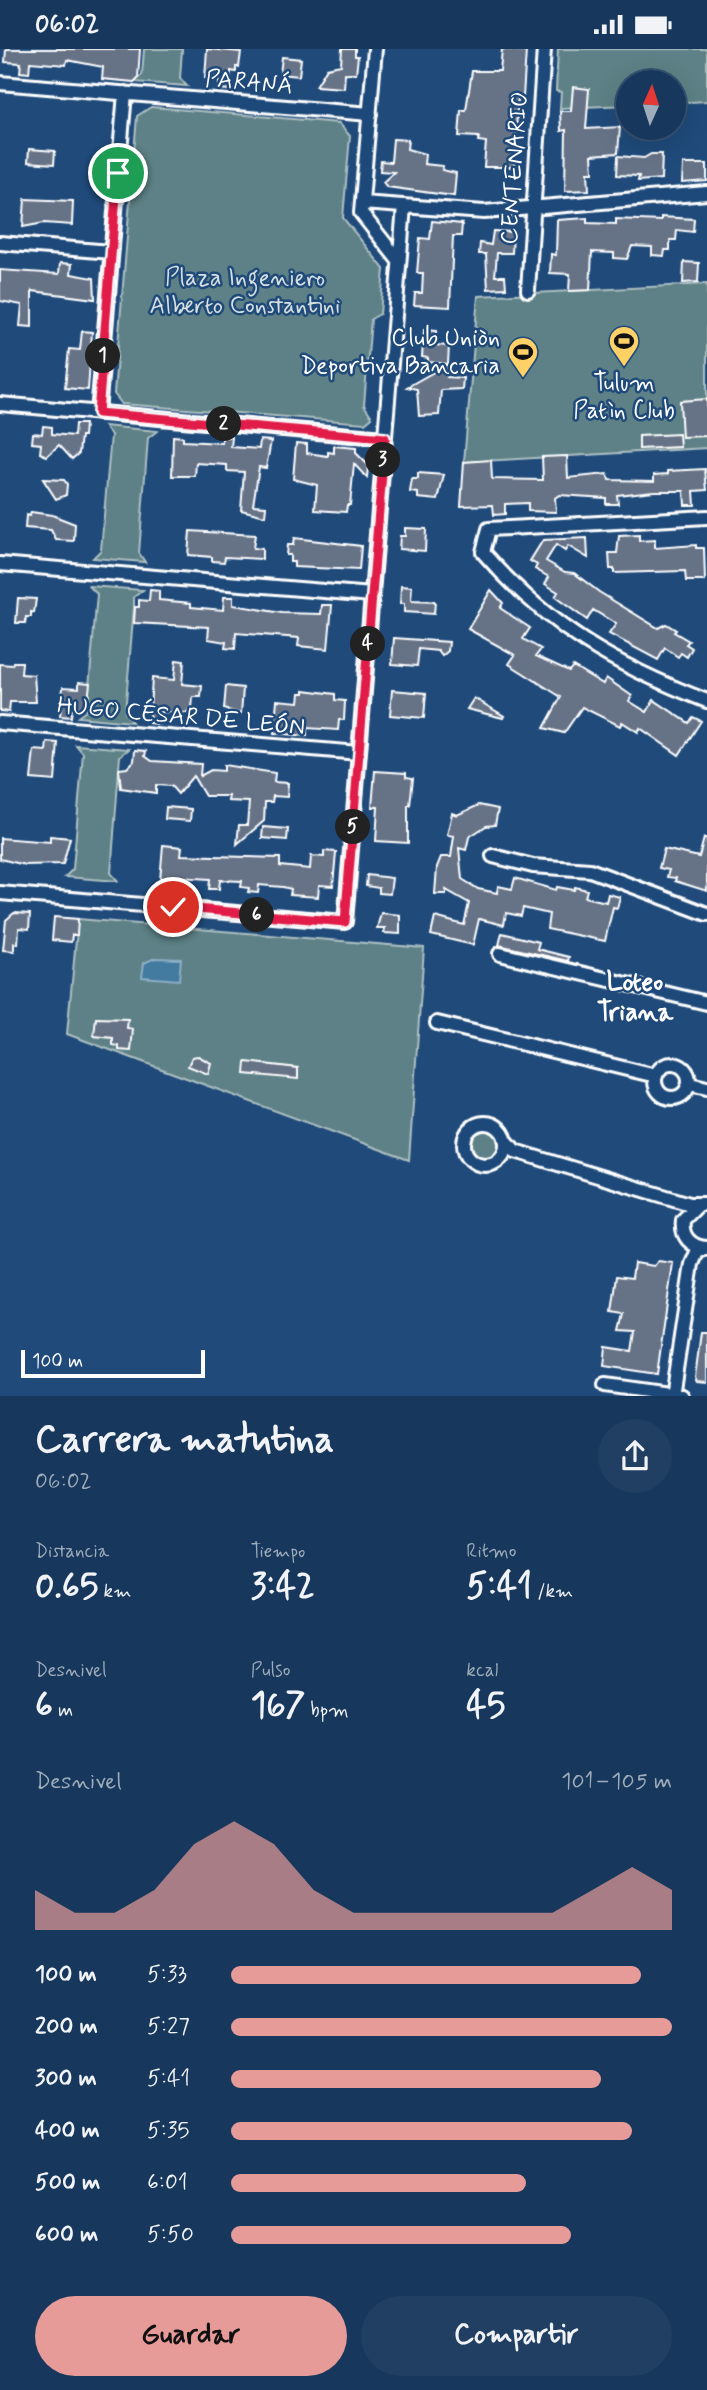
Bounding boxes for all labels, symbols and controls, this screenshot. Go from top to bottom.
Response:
text: 06:02 [35,8,99,42]
street label: PARANÁ [204,63,294,102]
north arrow [616,70,686,140]
map controls [616,70,686,140]
street label: CENTENARIO [494,90,536,246]
pin [88,143,148,203]
icon: arrive [99,154,137,192]
park label: Plaza Ingeniero Alberto Constantini [150,263,340,322]
place label: Club Uniòn Deportiva Bancaria [301,323,500,382]
sports icon: Tulum Patìn Club [607,324,641,368]
sports icon: Club Uniòn Deportiva Bancaria [506,335,540,379]
pin: 1 [86,339,120,373]
text: 1 [98,343,107,368]
place label: Tulum Patìn Club [573,368,675,427]
pin: 2 [206,407,242,441]
text: 2 [219,411,228,436]
pin: 3 [366,443,400,477]
text: 3 [378,447,387,472]
pin: 4 [350,627,386,661]
text: 4 [362,631,373,656]
street label: HUGO CÉSAR DE LEÓN [56,689,307,743]
pin: 5 [336,809,370,845]
text: 5 [347,814,358,839]
pin [143,877,203,937]
icon: check [154,888,192,926]
pin: 6 [240,897,274,933]
text: 6 [252,902,261,927]
district label: Loteo Triana [597,966,674,1030]
scale bar [21,1347,205,1379]
text: 100 m [32,1349,83,1374]
text: Carrera matutina [35,1416,334,1465]
button: share [598,1419,672,1493]
text: 06:02 [35,1467,92,1497]
text: Distancia [35,1539,109,1564]
text: Tiempo [251,1539,305,1564]
text: Ritmo [466,1539,517,1564]
text: 0.65 [35,1564,98,1610]
text: 3:42 [251,1564,315,1610]
text: 5:41 [466,1564,532,1610]
text: km [98,1579,131,1604]
text: /km [532,1579,573,1604]
text: Desnivel [35,1658,107,1683]
text: Pulso [251,1658,290,1683]
text: kcal [466,1658,498,1683]
text: 6 [35,1683,53,1729]
text: 167 [251,1683,305,1729]
text: 45 [466,1683,505,1729]
text: m [53,1698,73,1723]
text: bpm [305,1698,349,1723]
text: Desnivel [35,1767,122,1797]
text: 101–105 m [561,1767,672,1797]
text: 100 m [35,1960,97,1990]
text: 5:33 [147,1960,187,1990]
text: 200 m [35,2012,98,2042]
text: 5:27 [147,2012,190,2042]
text: 300 m [35,2064,97,2094]
text: 5:41 [147,2064,190,2094]
text: 400 m [35,2116,100,2146]
text: 5:35 [147,2116,190,2146]
text: 500 m [35,2168,100,2198]
text: 6:01 [147,2168,188,2198]
text: 600 m [35,2220,98,2250]
text: 5:50 [147,2220,194,2250]
button: Guardar [35,2296,347,2376]
button: Compartir [361,2296,672,2376]

